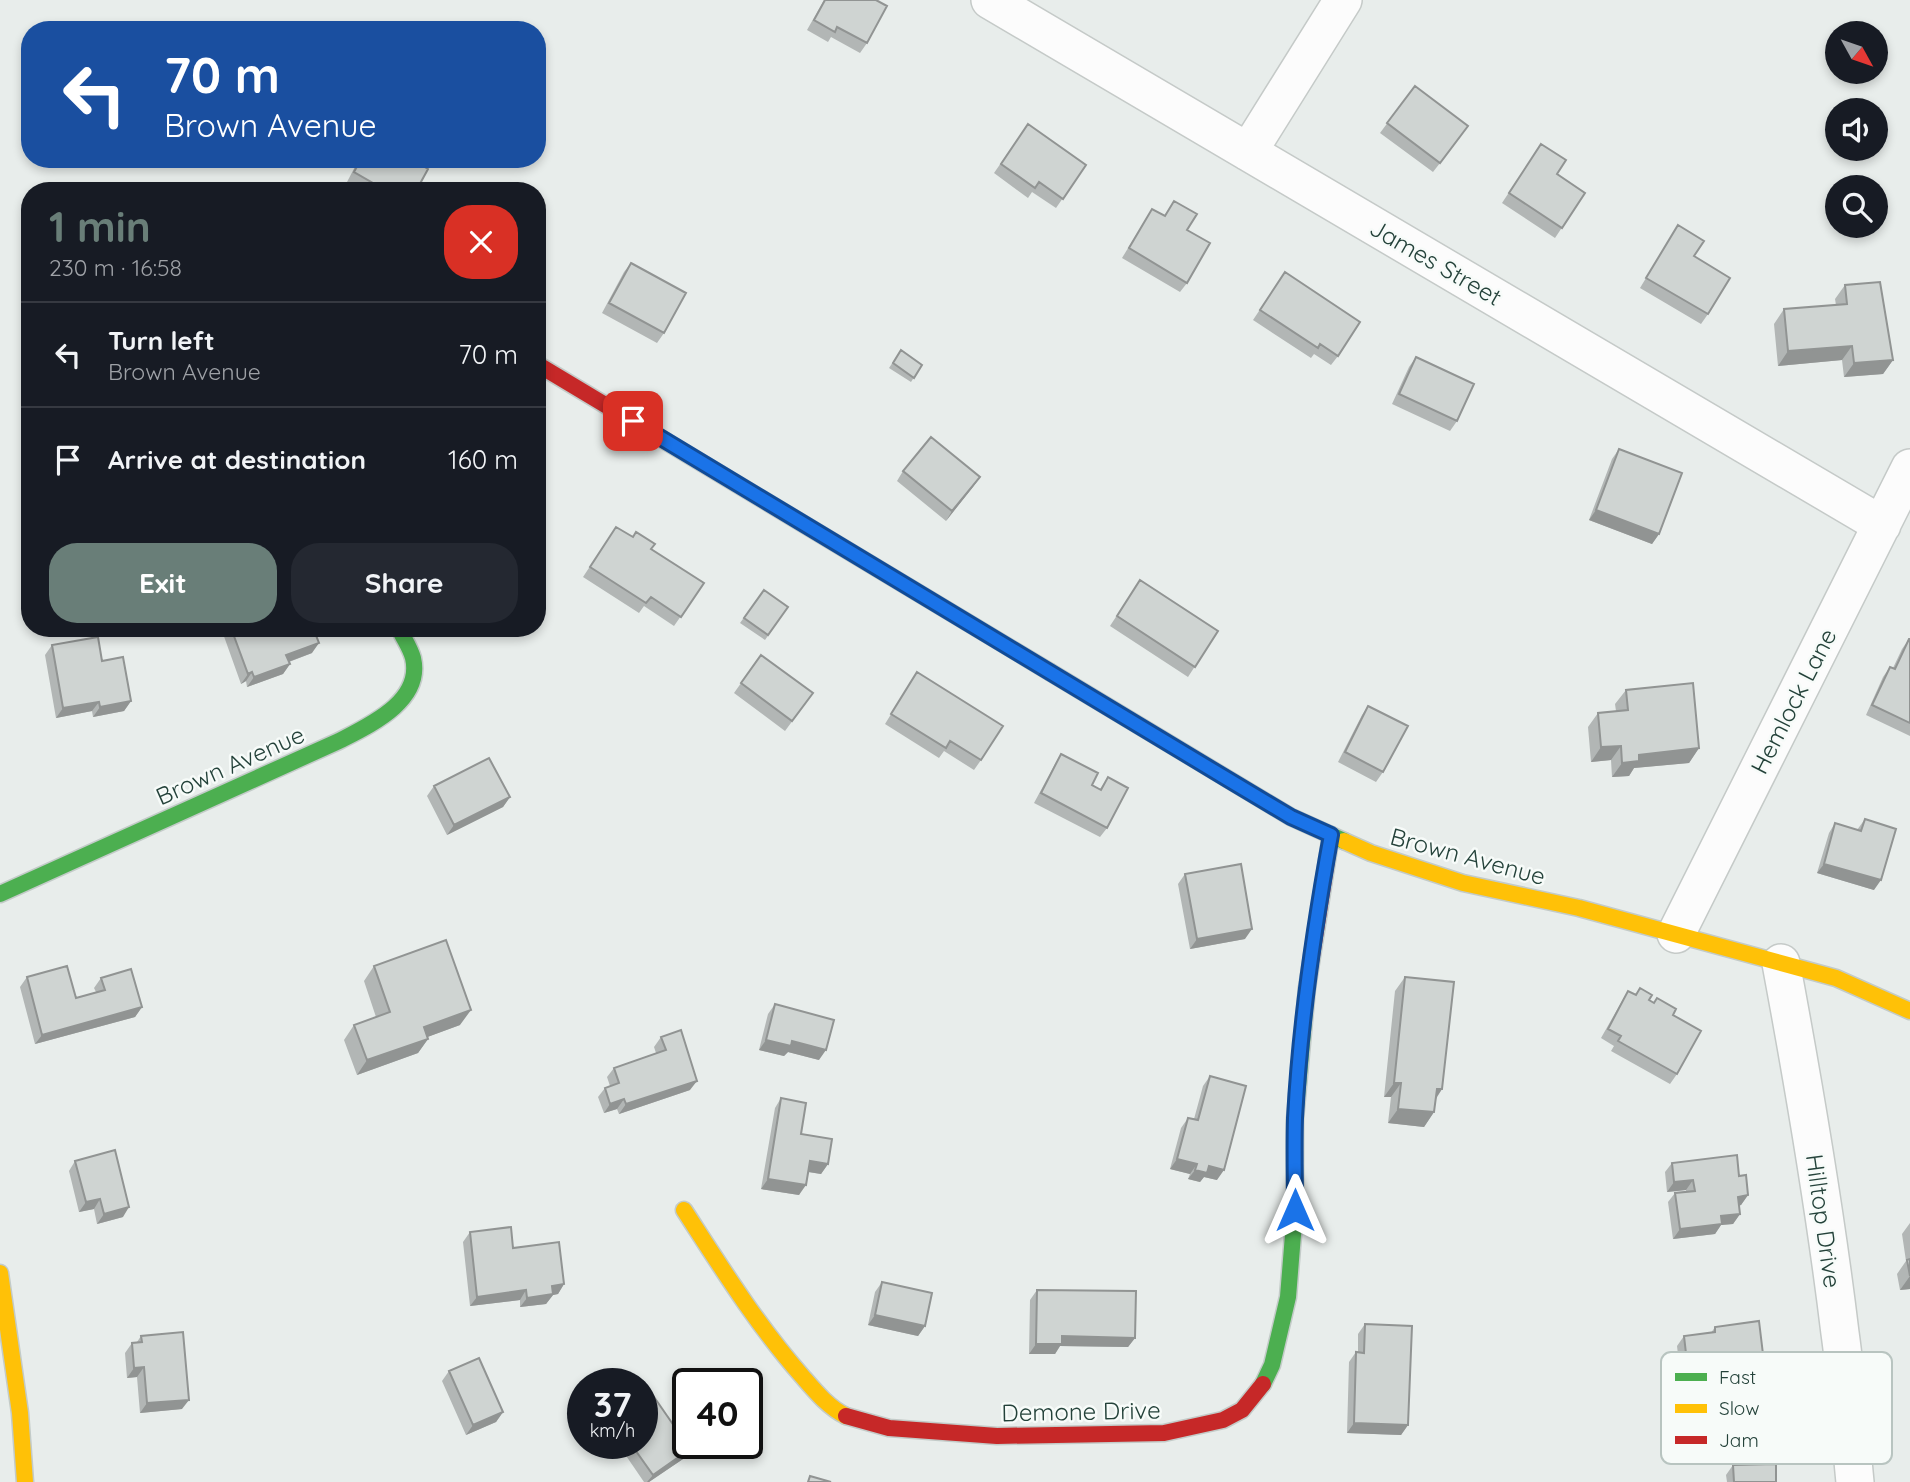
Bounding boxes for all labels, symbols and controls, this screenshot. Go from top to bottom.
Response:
north arrow [1825,21,1888,84]
map controls [1825,21,1888,238]
text: 70 m [164,44,280,105]
icon: left [49,49,140,140]
button: sound [1825,98,1888,161]
text: Brown Avenue [164,105,377,145]
button: search [1825,175,1888,238]
text: 1 min [49,200,151,253]
button: close [444,205,518,279]
street label: James Street [1365,212,1507,312]
text: 230 m · 16:58 [49,253,182,282]
text: Turn left [108,324,215,357]
icon: left [49,336,87,374]
text: 70 m [458,338,518,371]
text: Brown Avenue [108,357,261,386]
pin [603,391,663,451]
icon: arrive [614,402,652,440]
icon: arrive [49,441,87,479]
text: Arrive at destination [108,443,366,476]
text: 160 m [448,443,518,476]
button: Exit [49,543,277,623]
button: Share [291,543,518,623]
street label: Hemlock Lane [1744,623,1842,779]
street label: Brown Avenue [151,719,309,811]
street label: Brown Avenue [1387,821,1549,891]
street label: Hilltop Drive [1800,1152,1848,1290]
position arrow [1258,1173,1332,1247]
legend [1661,1352,1892,1464]
text: Fast [1719,1365,1756,1389]
speed limit sign: 40 [672,1368,763,1459]
text: 37 [593,1382,632,1426]
street label: Demone Drive [1001,1395,1161,1427]
text: Slow [1719,1396,1760,1420]
text: km/h [590,1419,635,1442]
text: Jam [1719,1428,1759,1452]

